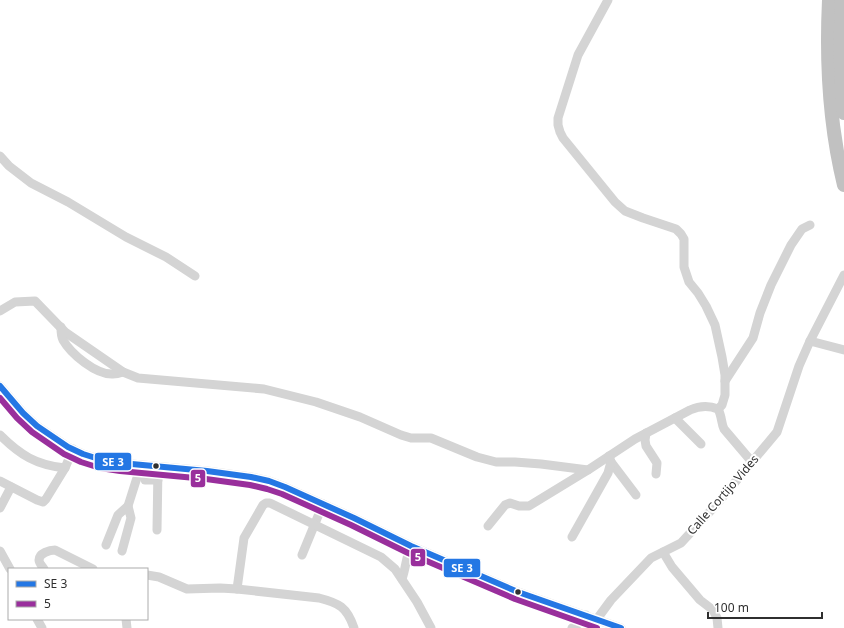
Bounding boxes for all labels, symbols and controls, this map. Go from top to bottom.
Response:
street label: Calle Cortijo Vides [683,451,762,538]
line badge: SE 3 [94,452,132,471]
text: SE 3 [102,454,124,469]
unlabelled marker [151,461,161,471]
line badge: 5 [190,469,206,488]
text: 5 [195,470,201,485]
line badge: 5 [410,548,426,567]
text: 5 [415,549,421,564]
line badge: SE 3 [443,558,481,578]
text: SE 3 [451,560,473,575]
legend [8,568,148,620]
text: SE 3 [44,575,67,592]
unlabelled marker [513,587,523,597]
scale bar [708,594,822,620]
text: 5 [44,595,51,612]
text: 100 m [714,599,749,616]

